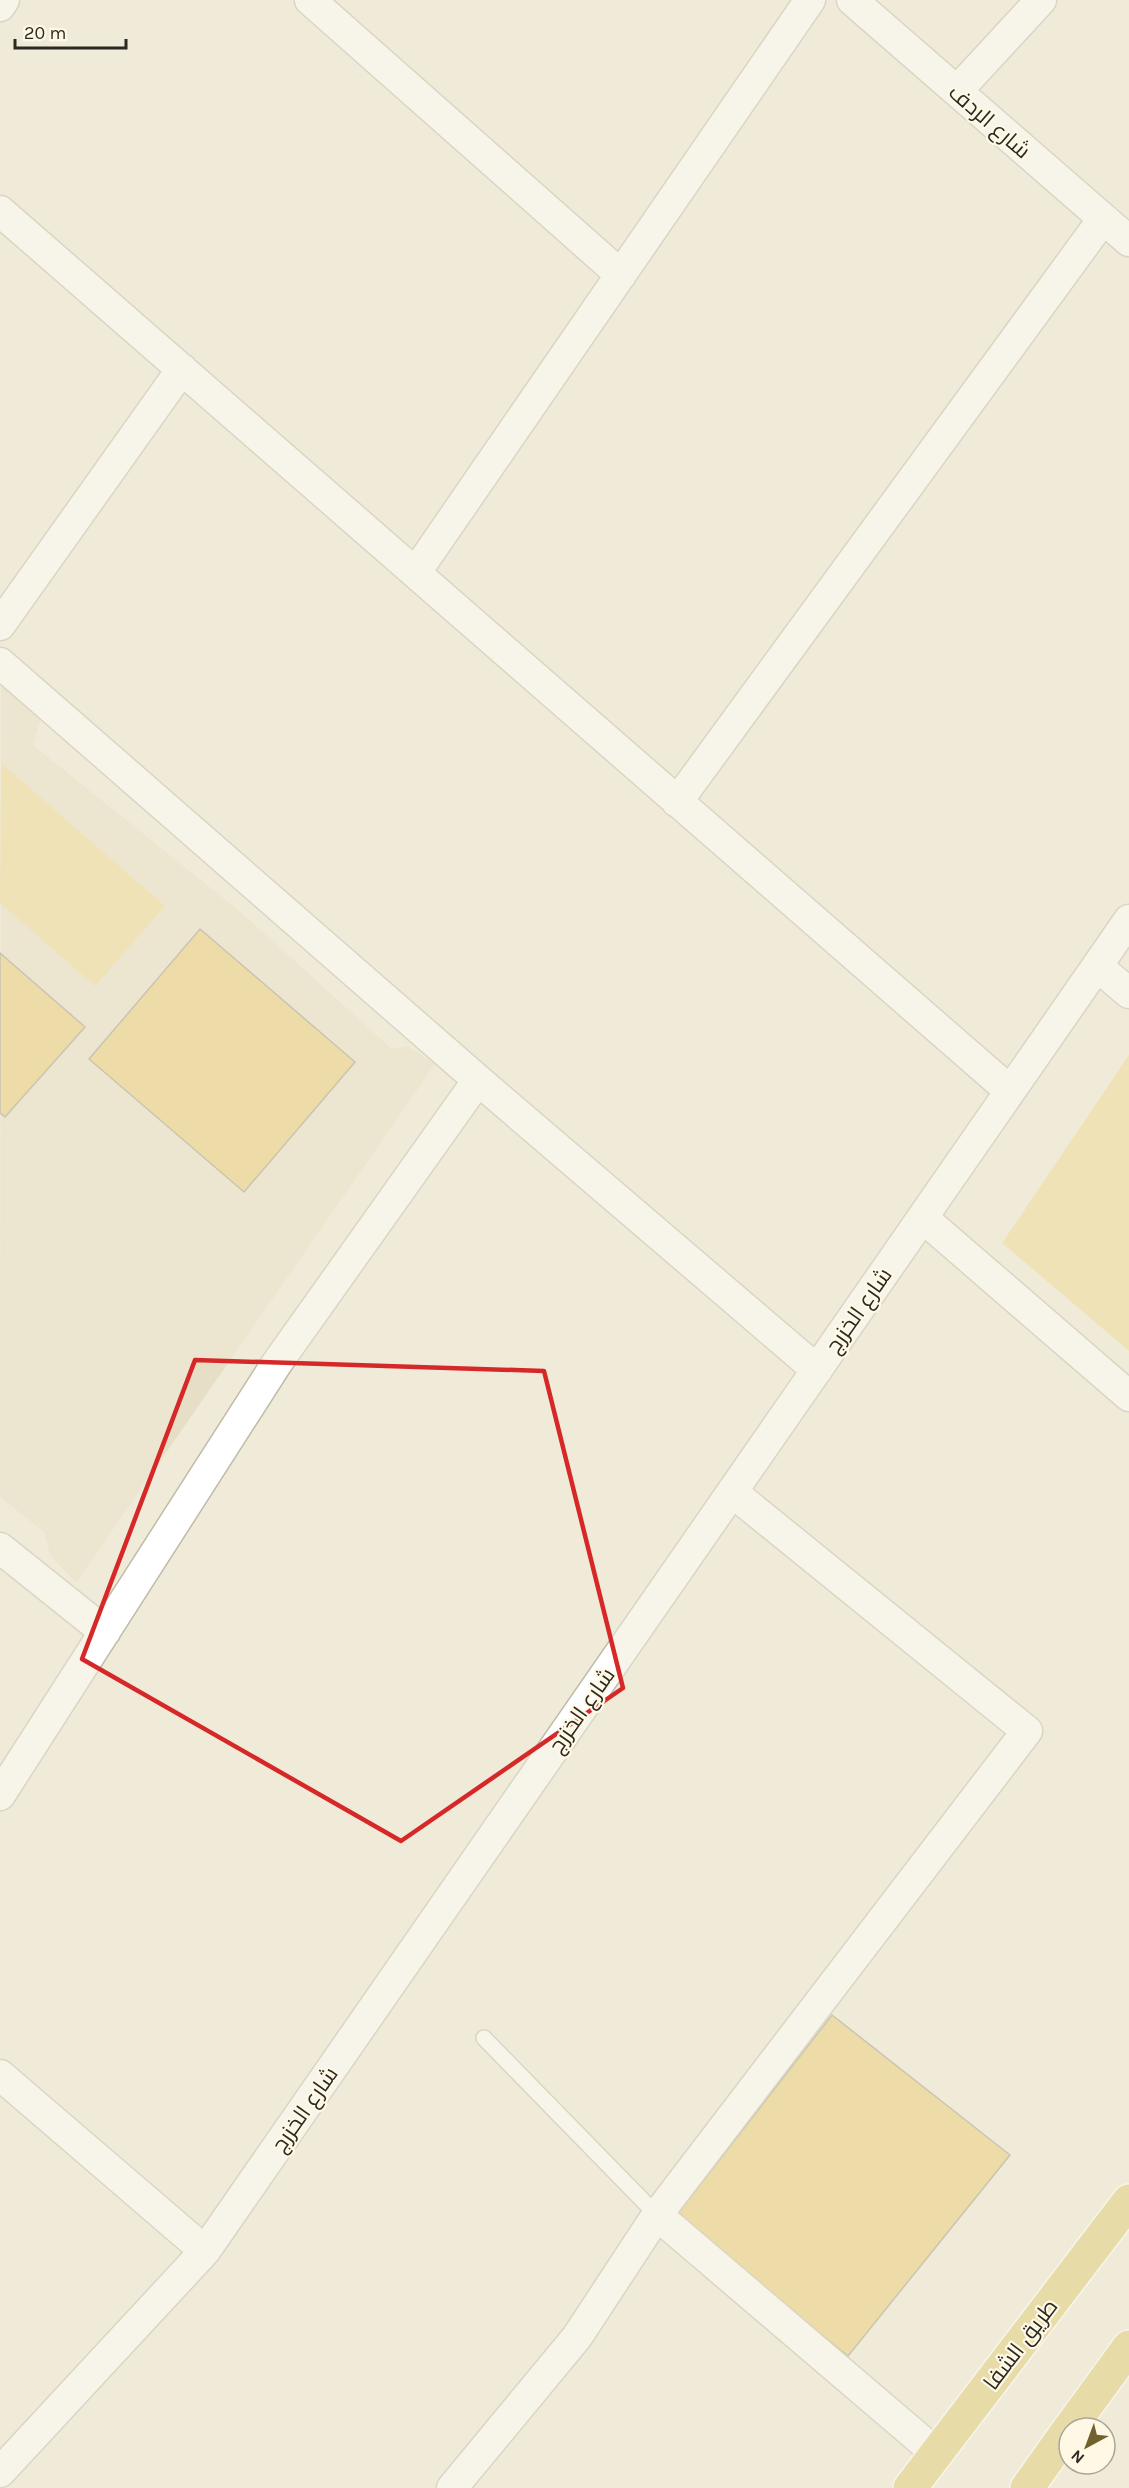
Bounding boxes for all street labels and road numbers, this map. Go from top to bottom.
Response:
street label: شارع الردف [943,79,1036,165]
street label: شارع الخزرج [820,1263,898,1359]
street label: شارع الخزرج [543,1663,621,1759]
street label: شارع الخزرج [266,2062,344,2158]
street label: طريق الشفا [978,2294,1063,2395]

